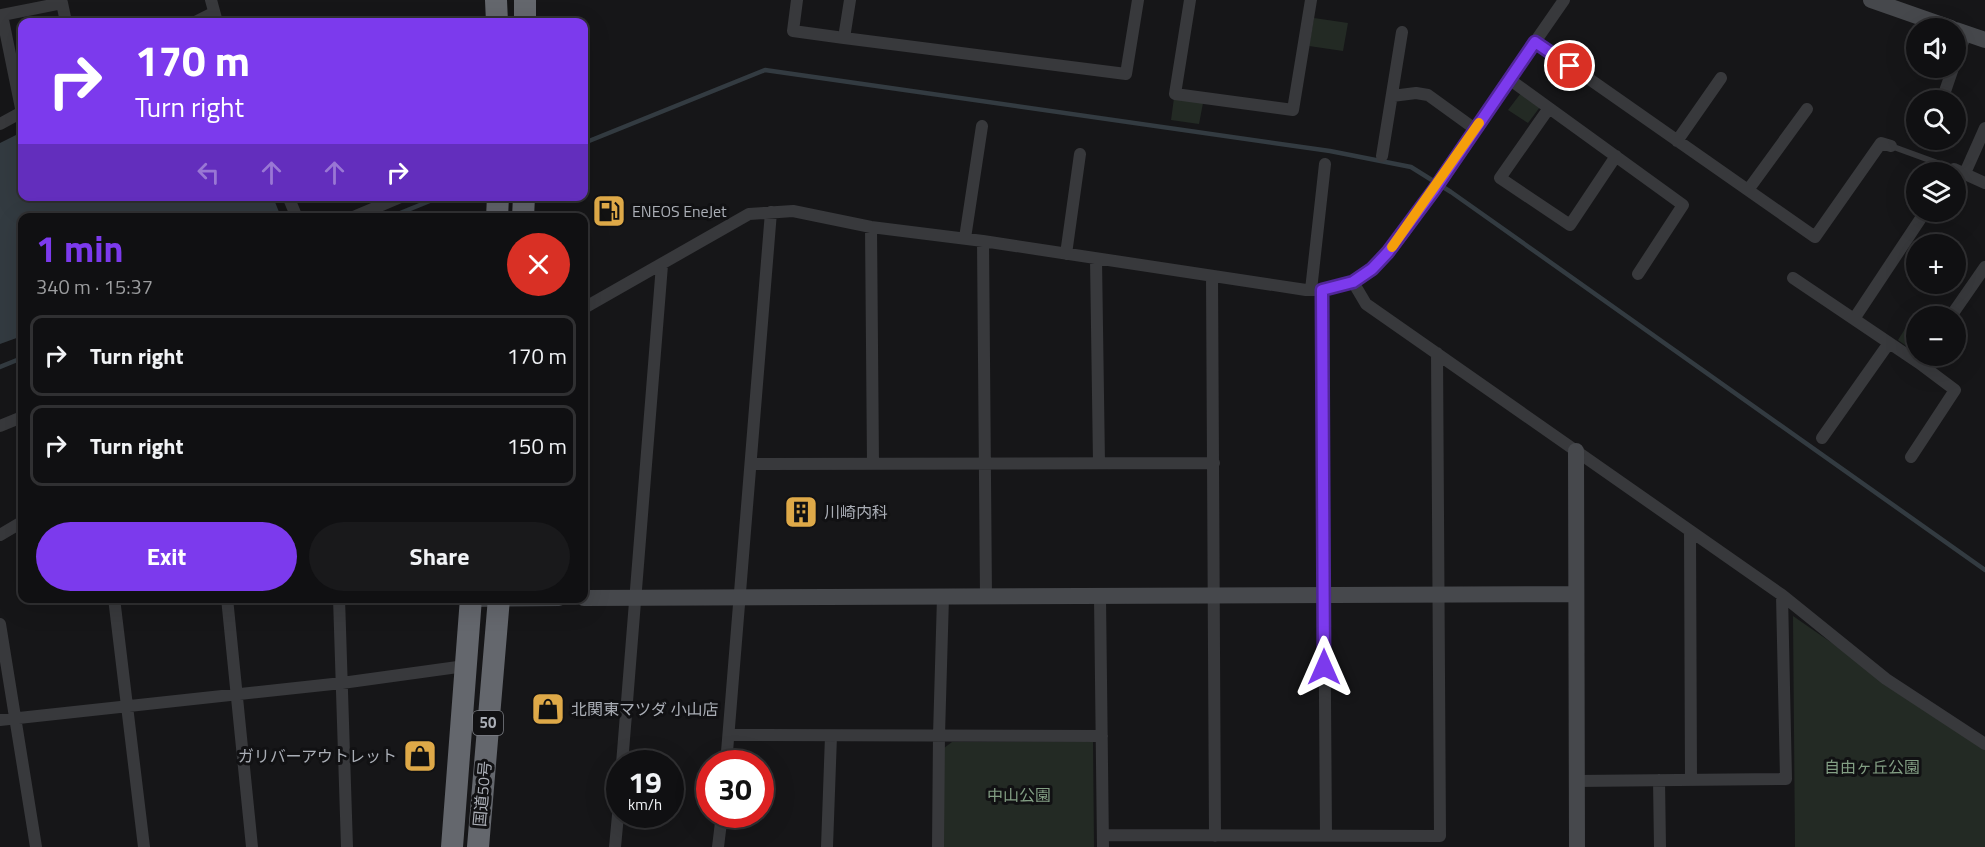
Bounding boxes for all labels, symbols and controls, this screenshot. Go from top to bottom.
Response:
map controls [1906,18,1966,366]
button: sound [1906,18,1966,78]
text: 170 m [135,28,250,92]
pin [1544,40,1595,91]
icon: right [36,42,114,120]
icon: arrive [1553,49,1586,82]
text: Turn right [135,86,244,127]
button: search [1906,90,1966,150]
icon: left [192,156,225,189]
icon: ahead [255,156,288,189]
icon: ahead [318,156,351,189]
icon: right [381,156,414,189]
button: layers [1906,162,1966,222]
fuel station icon: ENEOS EneJet [591,193,627,229]
place label: ENEOS EneJet [632,199,727,223]
text: 1 min [36,221,123,276]
button: close [507,233,570,296]
button: + [1906,234,1966,294]
text: 340 m · 15:37 [36,271,153,302]
button: − [1906,306,1966,366]
icon: right [39,339,72,372]
text: Turn right [90,339,184,373]
text: 170 m [507,339,567,373]
icon: right [39,429,72,462]
text: Turn right [90,429,184,463]
text: 150 m [507,429,567,463]
building icon: 川崎内科 [783,494,819,530]
place label: 川崎内科 [824,500,888,524]
button: Exit [36,522,297,591]
button: Share [309,522,570,591]
position arrow [1292,635,1356,699]
shop icon: 北関東マツダ 小山店 [530,691,566,727]
place label: 北関東マツダ 小山店 [571,697,719,721]
road number: 50 [473,711,503,735]
shop icon: ガリバーアウトレット [402,738,438,774]
place label: ガリバーアウトレット [238,744,397,768]
speed limit sign: 30 [696,750,774,828]
park label: 自由ヶ丘公園 [1824,755,1920,779]
text: 19 [628,759,662,805]
street label: 国道50号 [467,760,497,828]
park label: 中山公園 [987,783,1051,807]
text: km/h [628,793,662,816]

